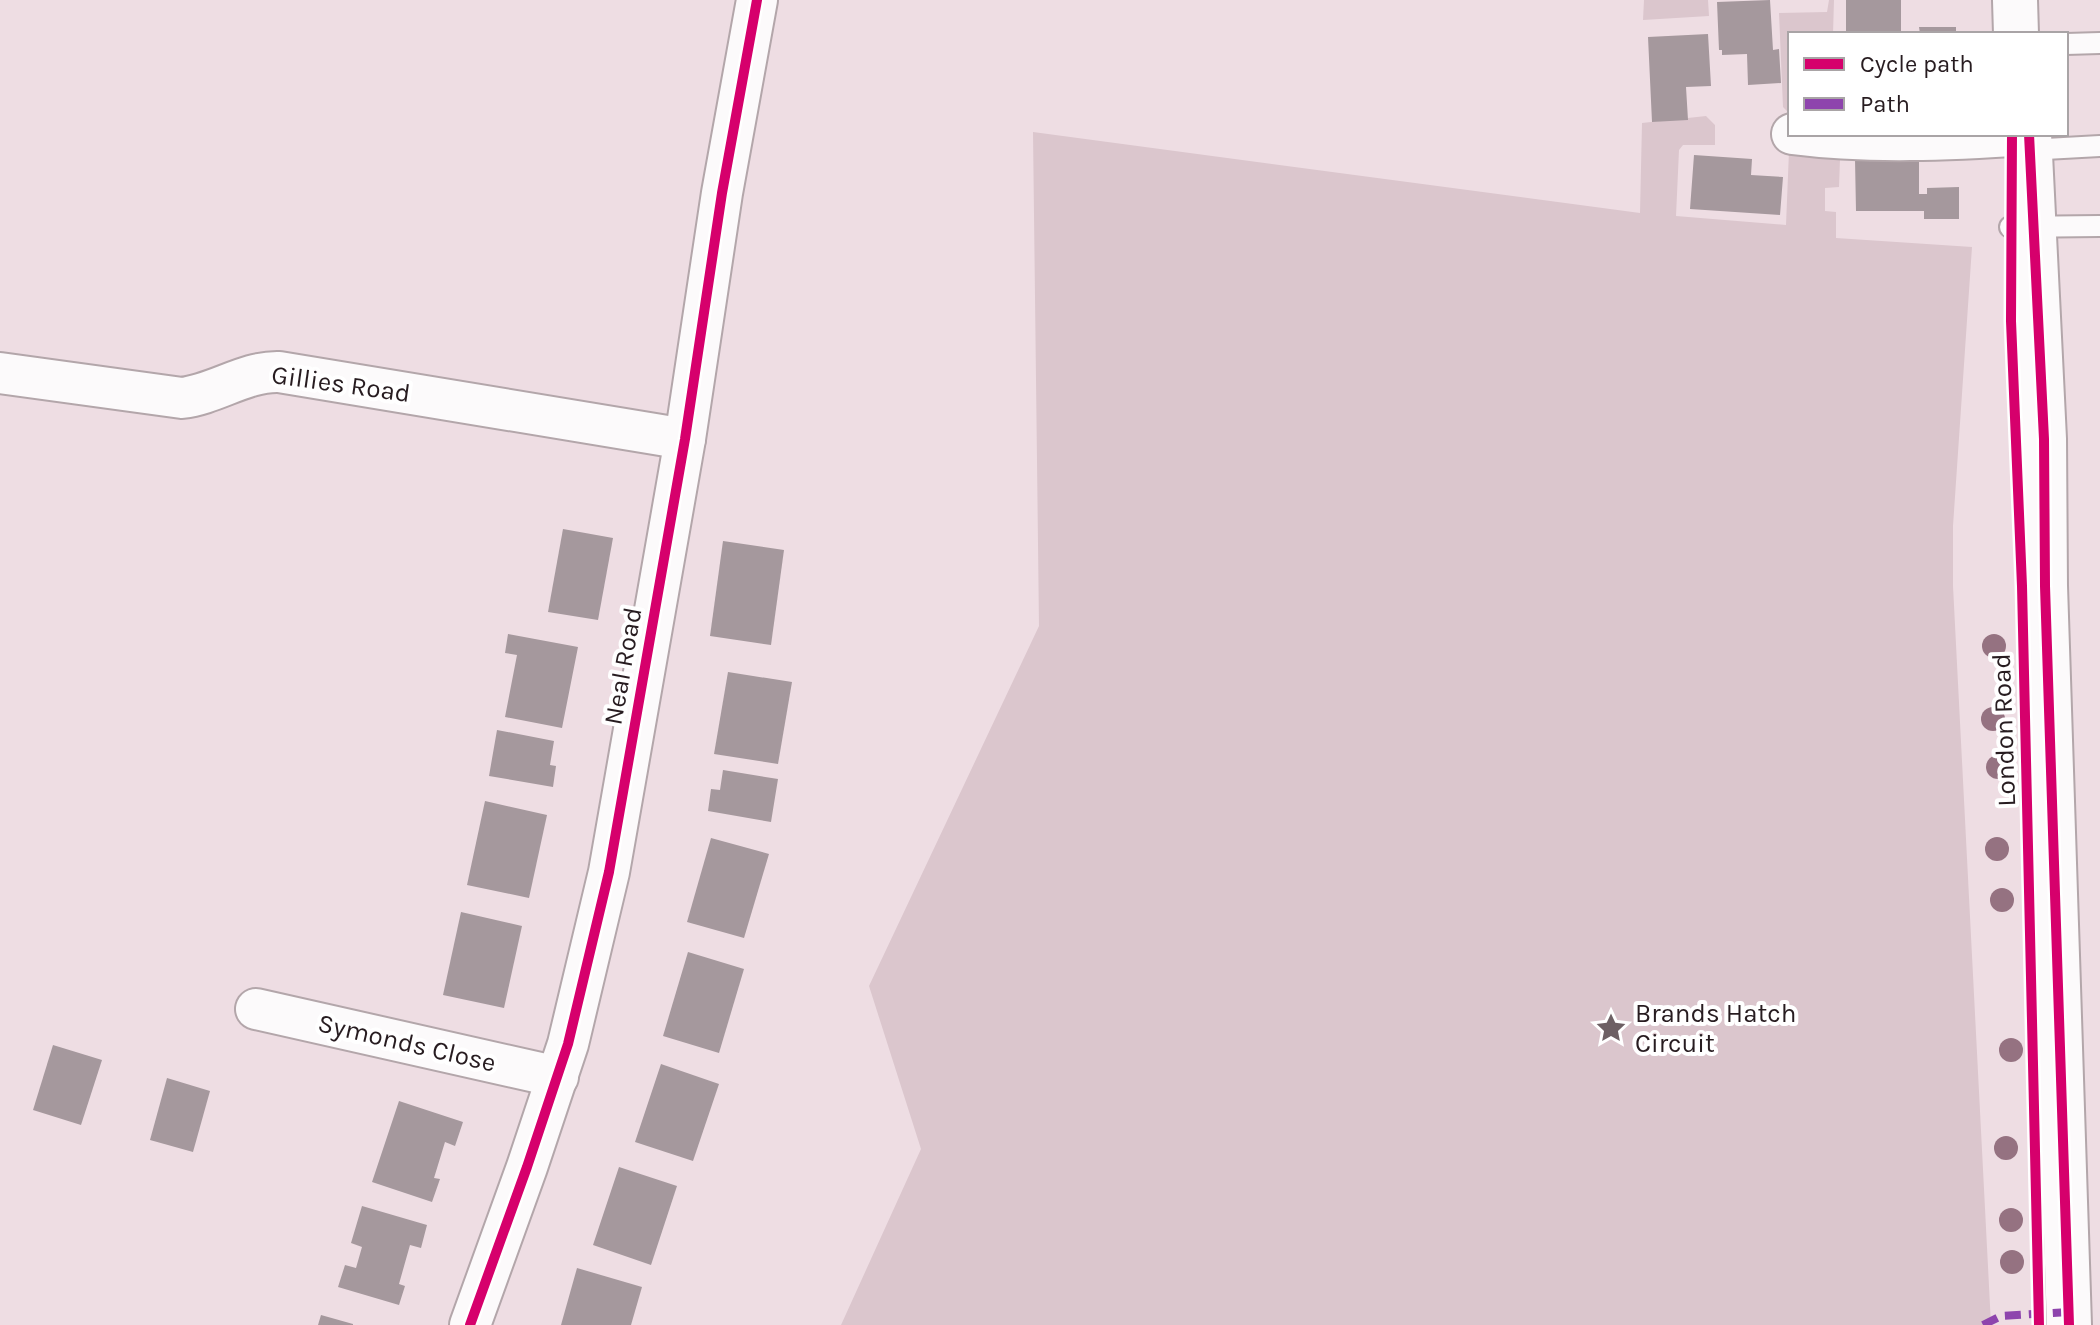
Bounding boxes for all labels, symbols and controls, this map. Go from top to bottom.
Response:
legend [1788,32,2068,136]
text: Cycle path [1860,50,1974,78]
text: Path [1860,90,1910,118]
street label: Gillies Road [270,359,412,409]
street label: Neal Road [597,605,649,727]
street label: London Road [1986,653,2022,807]
place label: Brands Hatch Circuit [1635,998,1796,1059]
street label: Symonds Close [315,1007,499,1079]
place icon: Brands Hatch Circuit [1594,1011,1628,1045]

